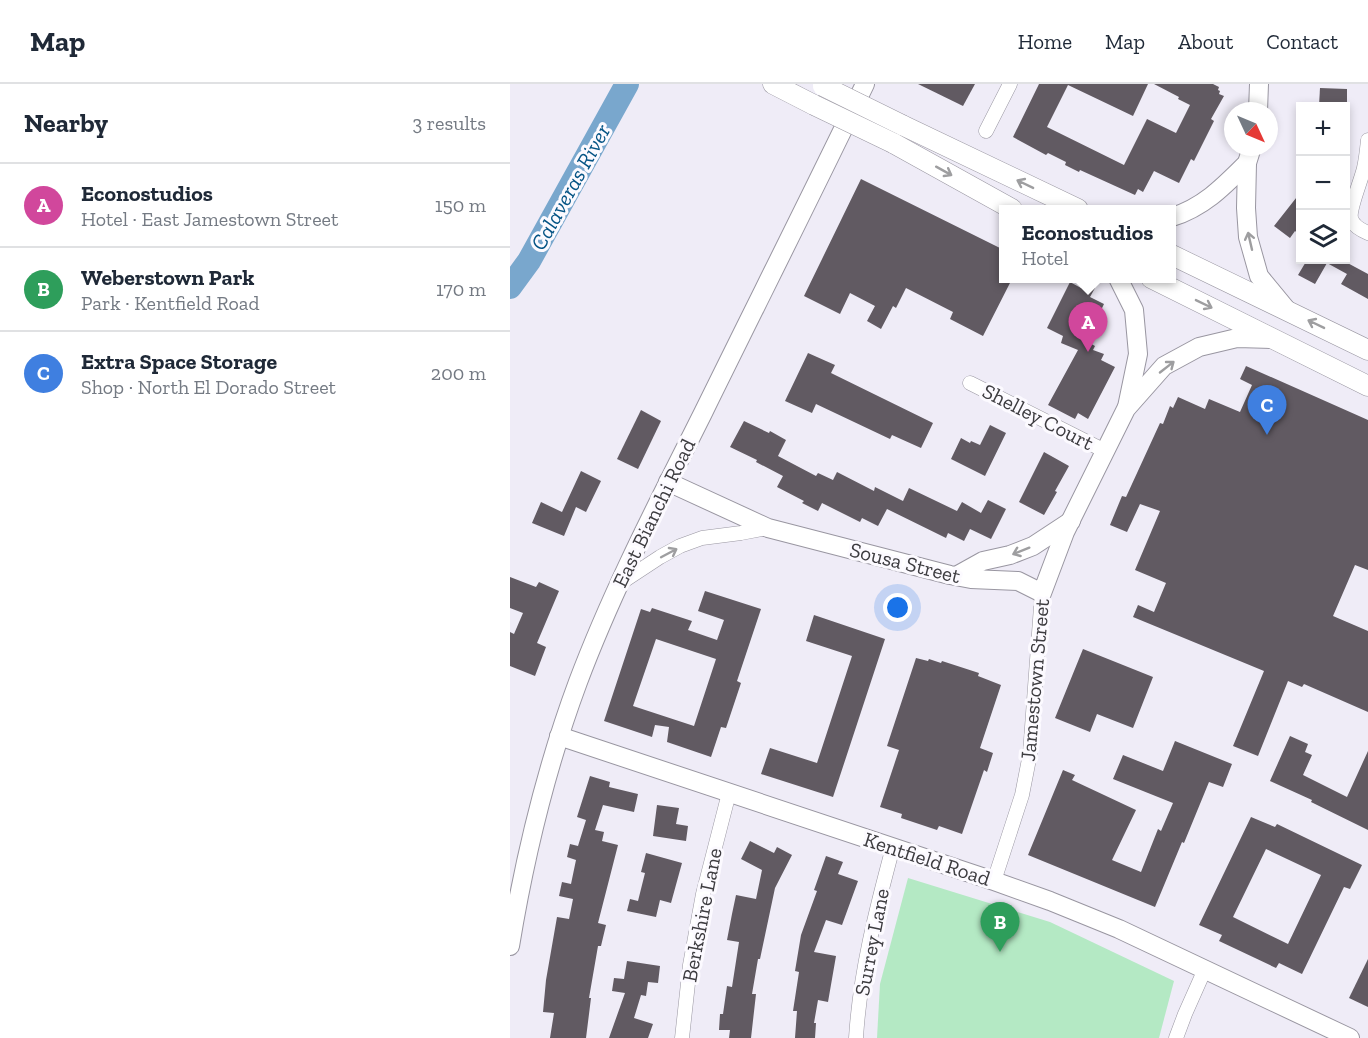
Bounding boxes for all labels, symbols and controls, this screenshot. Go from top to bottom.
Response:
text: Map [30,25,85,58]
text: Home [1018,29,1072,54]
text: Map [1105,29,1145,54]
text: About [1178,29,1233,54]
text: Contact [1266,29,1338,54]
north arrow [1224,102,1278,156]
map controls [1296,102,1350,264]
button: + [1296,102,1350,156]
text: Nearby [24,107,108,139]
text: 3 results [412,111,486,135]
water label: Calaveras River [525,119,616,255]
button: − [1296,156,1350,210]
one-way arrow [935,166,952,178]
one-way arrow [1016,178,1034,190]
text: Econostudios [81,180,213,207]
text: A [37,193,50,217]
text: 150 m [435,193,486,217]
popup [999,205,1176,283]
text: Hotel · East Jamestown Street [81,207,338,231]
button: layers [1296,210,1350,264]
text: Econostudios [1022,219,1153,246]
one-way arrow [1244,232,1255,252]
text: Hotel [1022,246,1069,270]
text: Weberstown Park [81,264,254,291]
text: B [37,277,50,301]
text: 170 m [436,277,486,301]
text: Park · Kentfield Road [81,291,260,315]
one-way arrow [1194,299,1212,311]
pin: A [1068,302,1108,352]
one-way arrow [1307,318,1325,329]
text: Extra Space Storage [81,348,277,375]
one-way arrow [1158,360,1174,373]
text: C [37,361,50,385]
text: 200 m [431,361,486,385]
text: Shop · North El Dorado Street [81,375,336,399]
street label: Shelley Court [979,378,1098,455]
pin: C [1248,386,1287,435]
street label: East Bianchi Road [607,434,701,591]
street label: Sousa Street [847,537,963,588]
one-way arrow [660,546,678,558]
one-way arrow [1012,546,1030,557]
your location [883,593,912,622]
street label: Jamestown Street [1015,598,1054,762]
street label: Kentfield Road [861,826,994,891]
street label: Berkshire Lane [676,846,727,984]
street label: Surrey Lane [849,886,894,998]
pin: B [980,902,1020,952]

